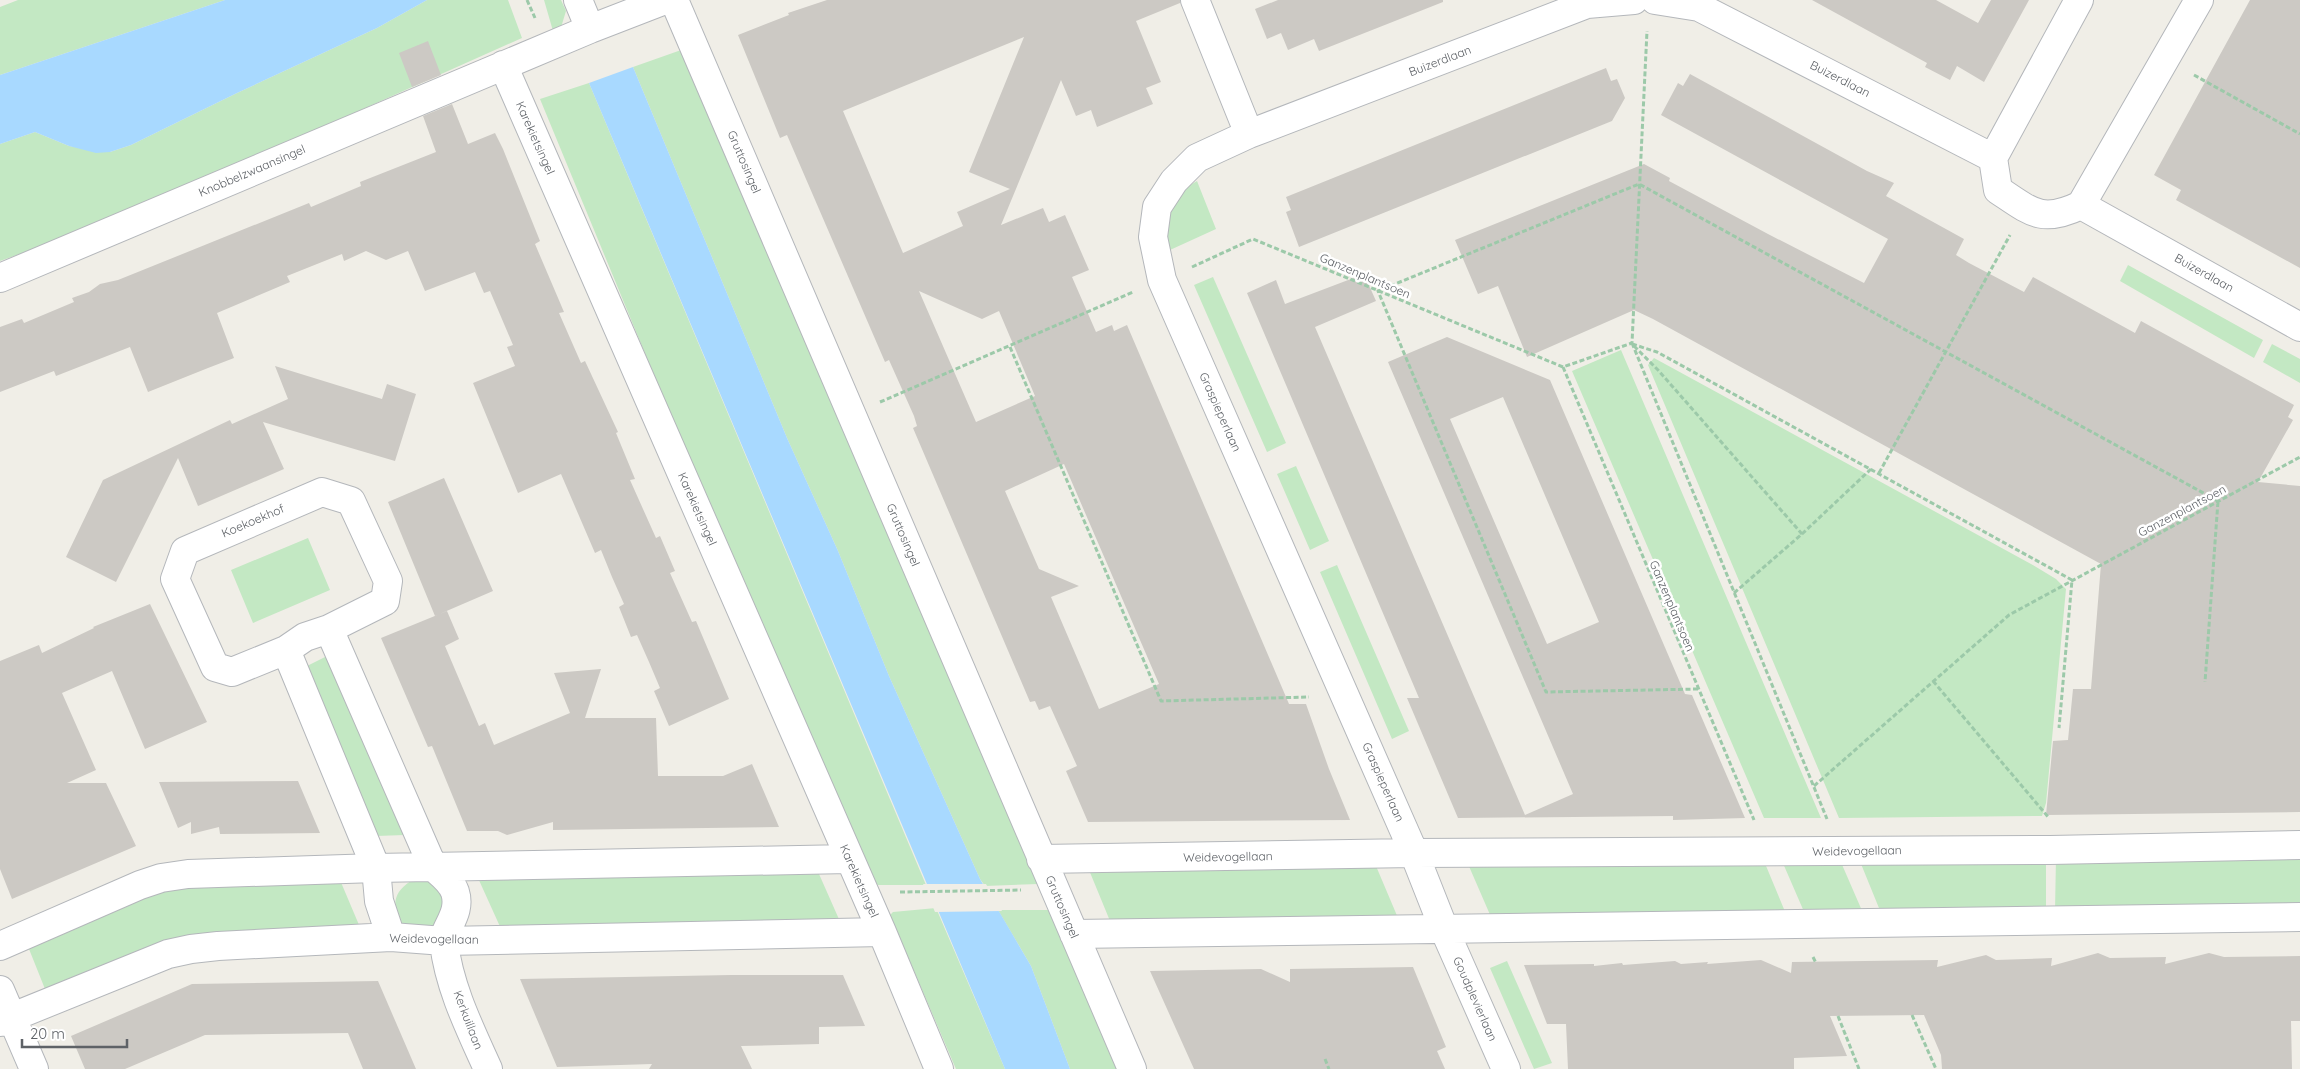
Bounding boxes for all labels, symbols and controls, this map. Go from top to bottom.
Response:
street label: Buizerdlaan [1407,42,1473,79]
street label: Buizerdlaan [1808,57,1873,100]
street label: Karekietsingel [513,99,558,177]
street label: Gruttosingel [724,128,764,196]
street label: Knobbelzwaansingel [196,141,307,200]
street label: Ganzenplantsoen [1318,250,1413,301]
street label: Buizerdlaan [2172,250,2237,295]
street label: Graspieperlaan [1196,370,1245,454]
street label: Karekietsingel [675,470,720,548]
street label: Ganzenplantsoen [2135,481,2228,540]
street label: Koekoekhof [219,500,287,540]
street label: Gruttosingel [883,501,923,569]
street label: Ganzenplantsoen [1647,558,1698,653]
street label: Graspieperlaan [1359,740,1408,824]
street label: Karekietsingel [837,842,882,920]
street label: Weidevogellaan [1812,842,1902,859]
street label: Weidevogellaan [1183,848,1273,865]
street label: Gruttosingel [1042,873,1082,941]
street label: Weidevogellaan [389,930,479,947]
street label: Goudplevierlaan [1450,954,1501,1043]
street label: Kerkuillaan [450,988,487,1052]
scale bar [22,1016,128,1048]
text: 20 m [30,1024,65,1043]

